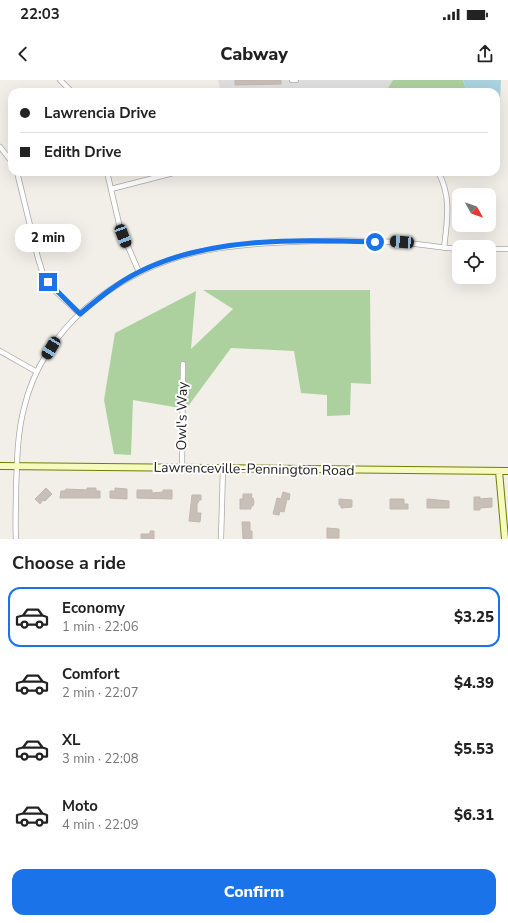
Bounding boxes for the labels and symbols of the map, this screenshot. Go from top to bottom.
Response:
north arrow [452,188,496,232]
car [113,223,133,249]
callout: 2 min [15,224,81,252]
route start [366,233,384,251]
car [390,235,414,249]
route end [39,273,57,291]
car [40,335,62,361]
street label: Owl's Way [172,381,192,451]
street label: Lawrenceville-Pennington Road [153,458,355,480]

